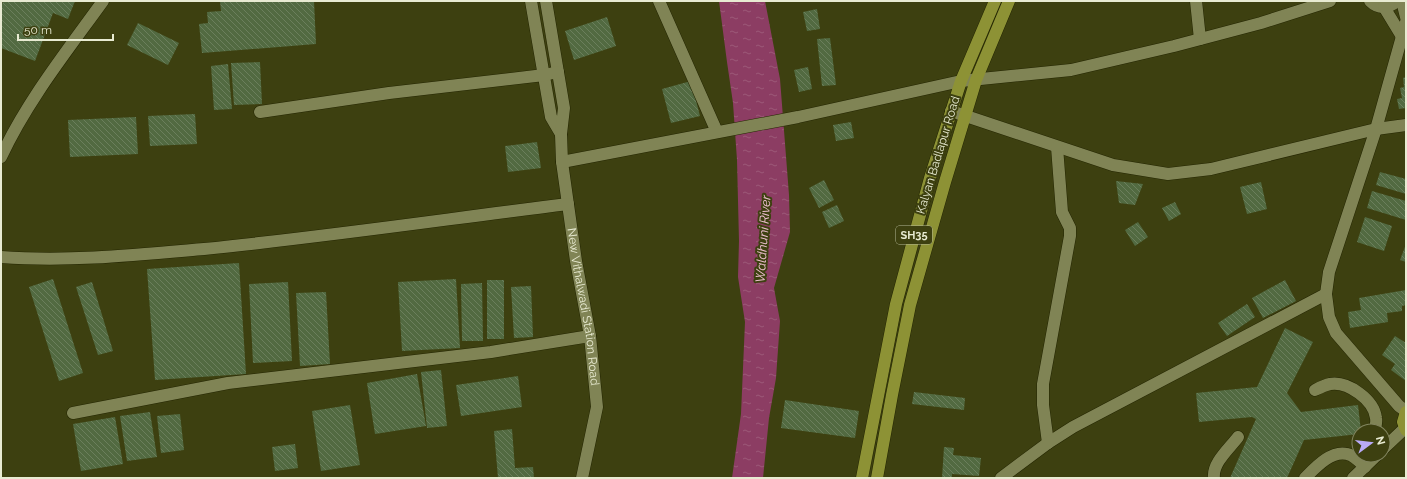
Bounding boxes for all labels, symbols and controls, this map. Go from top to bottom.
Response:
scale bar [18,16,113,42]
text: 50 m [24,23,52,37]
street label: Kalyan Badlapur Road [913,94,963,216]
water label: Waldhuni River [752,194,774,283]
road number: SH35 [896,226,932,244]
street label: New Vithalwadi Station Road [564,227,602,386]
north arrow [1351,423,1391,463]
text: N [1373,435,1388,446]

